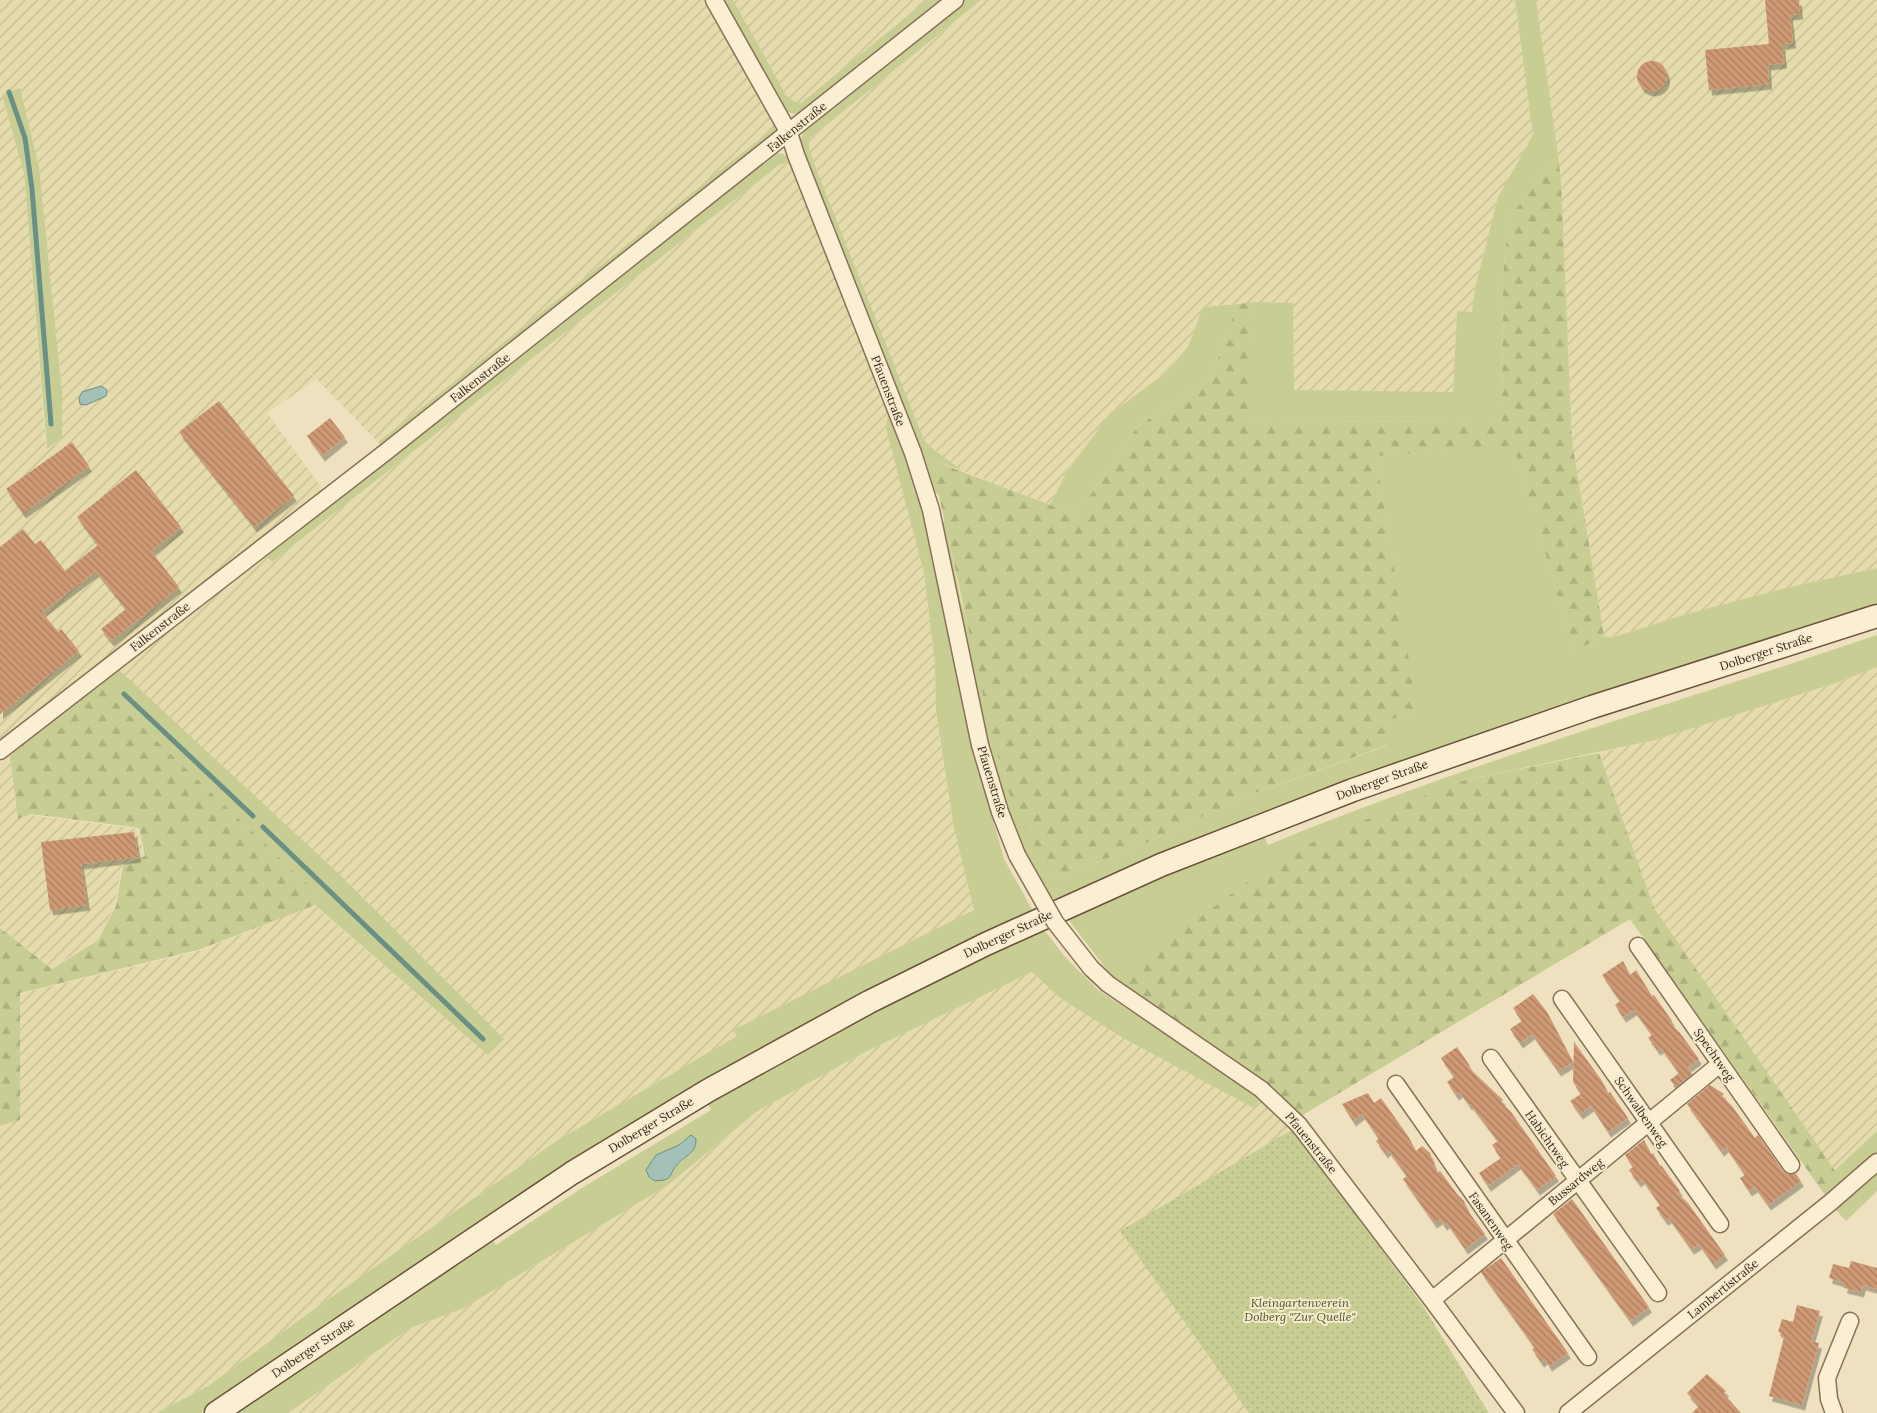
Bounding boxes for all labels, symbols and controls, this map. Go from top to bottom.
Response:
street label: Falkenstraße [764,98,830,155]
street label: Falkenstraße [447,349,513,406]
street label: Pfauenstraße [868,353,909,429]
street label: Falkenstraße [127,598,193,655]
street label: Dolberger Straße [1718,629,1815,674]
street label: Pfauenstraße [974,744,1011,820]
street label: Dolberger Straße [1334,756,1430,803]
street label: Dolberger Straße [961,906,1055,961]
street label: Spechtweg [1691,1025,1738,1084]
street label: Schwalbenweg [1612,1074,1671,1150]
street label: Dolberger Straße [605,1093,696,1156]
street label: Habichtweg [1522,1107,1573,1171]
street label: Pfauenstraße [1282,1109,1341,1177]
street label: Bussardweg [1545,1155,1607,1208]
street label: Fasanenweg [1466,1189,1517,1253]
street label: Lambertistraße [1684,1255,1762,1322]
park label: Kleingartenverein Dolberg "Zur Quelle" [1244,1295,1356,1324]
street label: Dolberger Straße [268,1314,357,1381]

